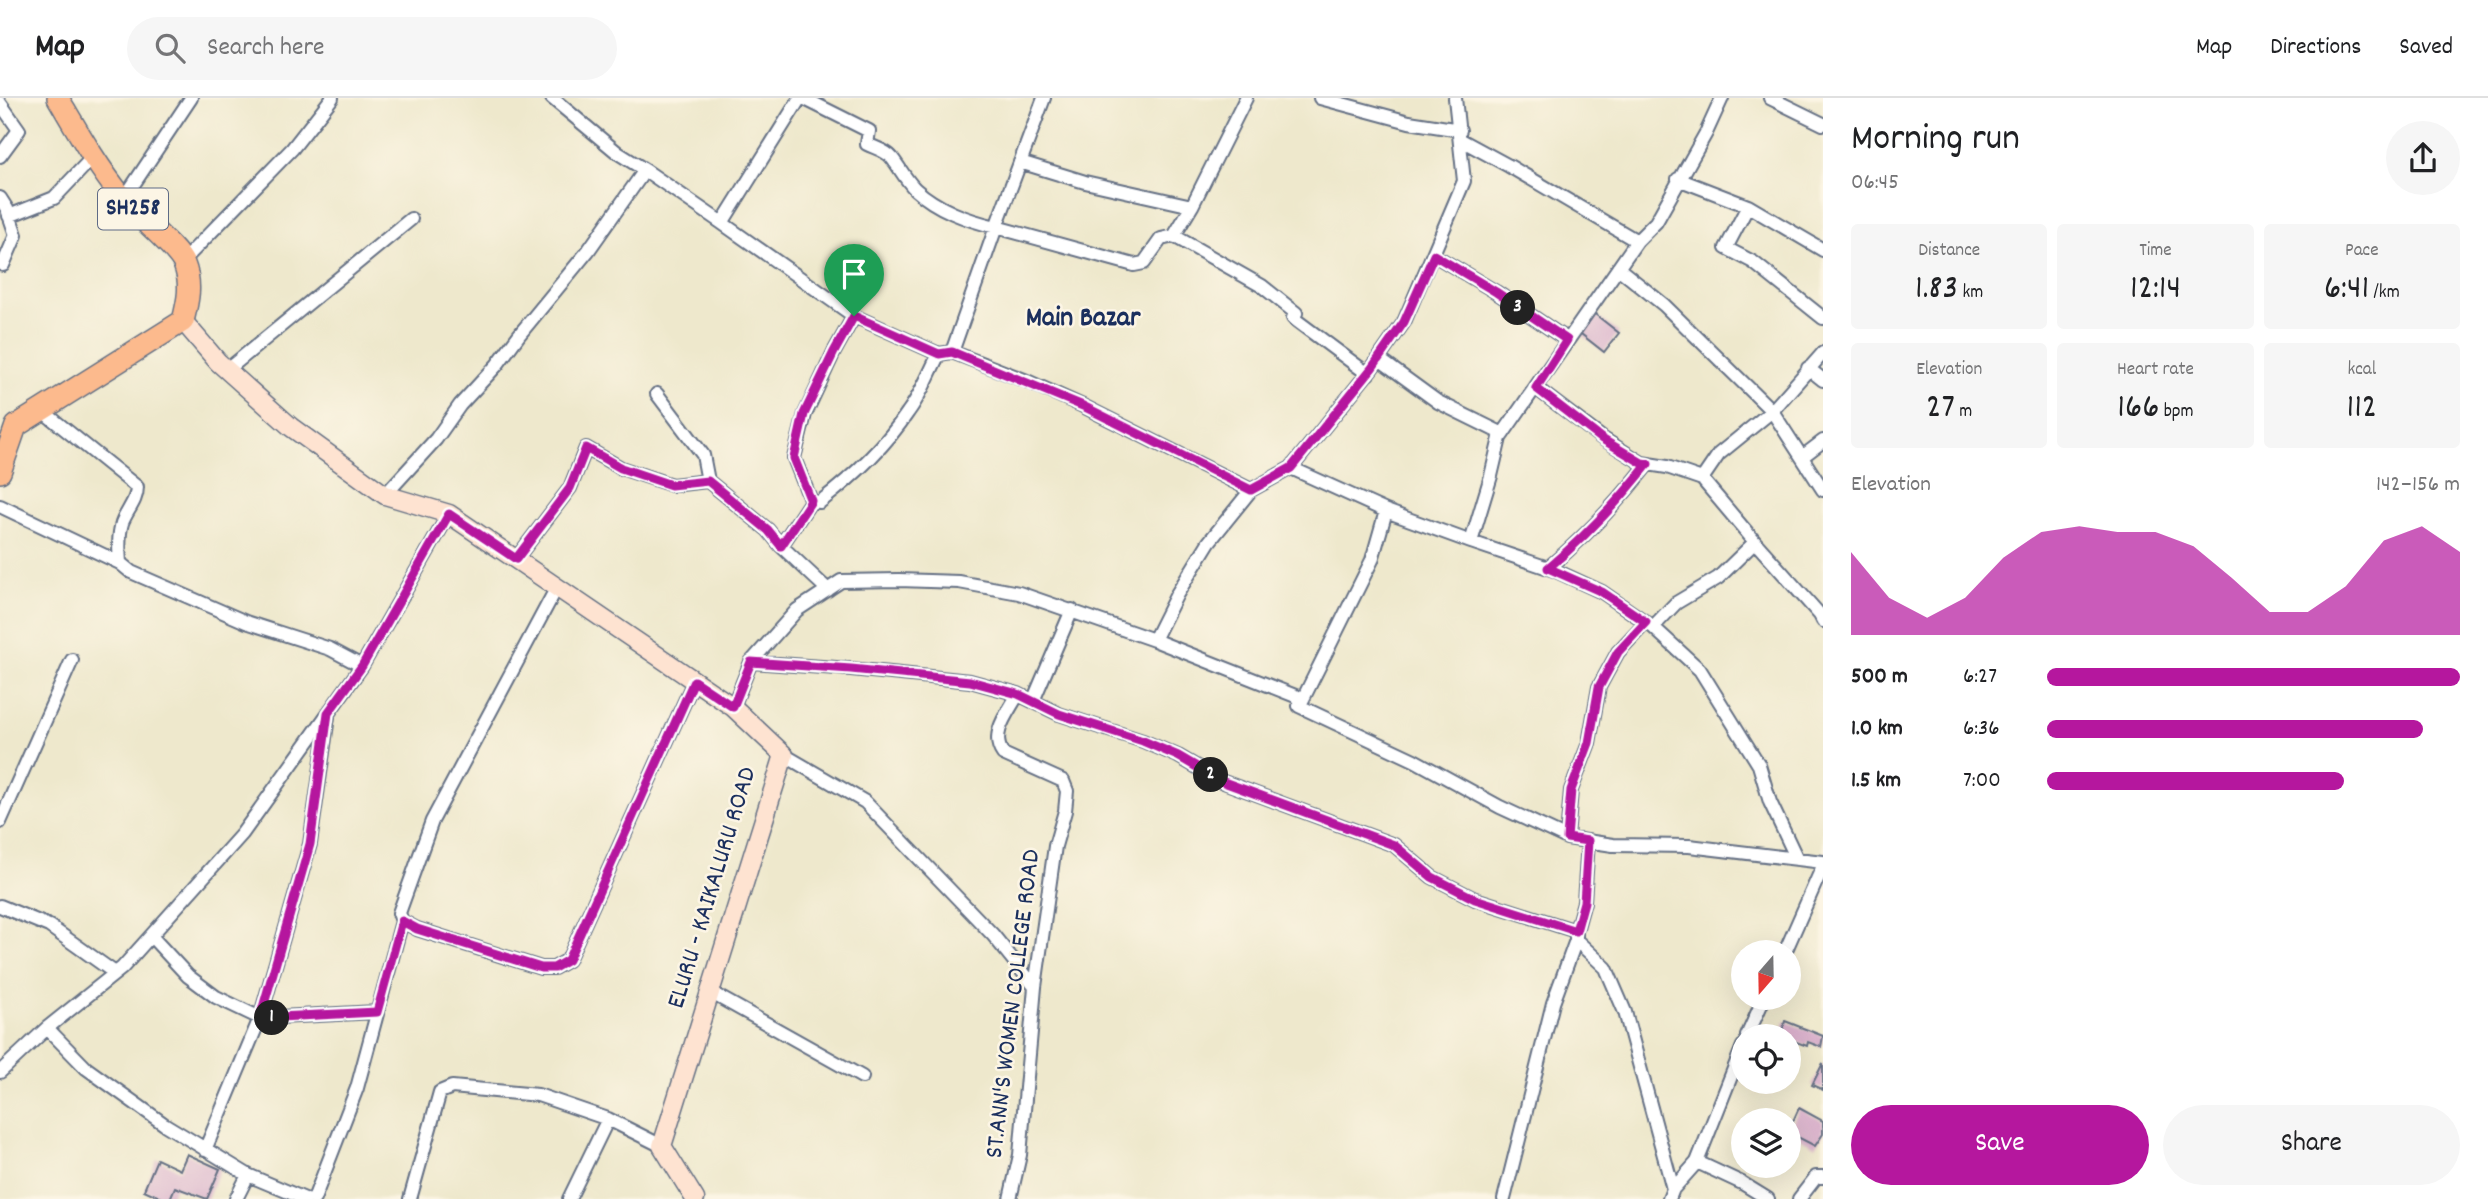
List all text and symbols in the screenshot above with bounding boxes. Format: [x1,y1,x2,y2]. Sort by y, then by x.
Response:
search box [127,17,617,80]
text: Map [35,25,85,72]
icon: search [151,29,189,67]
text: Search here [207,30,325,67]
text: Map [2196,31,2232,65]
text: Directions [2270,31,2361,65]
text: Saved [2399,31,2453,65]
text: Morning run [1851,113,2020,168]
button: share [2386,121,2460,195]
text: 06:45 [1851,167,1899,200]
road number: SH258 [98,188,168,230]
text: Distance [1918,238,1980,265]
text: Time [2139,238,2172,265]
text: Pace [2345,238,2379,265]
pin [824,244,884,316]
icon: arrive [835,255,873,293]
text: 1.83 [1915,265,1958,315]
text: 12:14 [2130,265,2181,315]
text: 6:41 [2324,265,2369,315]
text: km [1958,280,1983,307]
text: /km [2369,280,2400,307]
pin: 3 [1500,290,1536,326]
text: 3 [1513,294,1522,321]
district label: Main Bazar [1026,300,1141,340]
text: Elevation [1916,357,1982,384]
text: Heart rate [2117,357,2194,384]
text: kcal [2347,357,2376,384]
text: 27 [1926,384,1955,434]
text: 166 [2117,384,2159,434]
text: 112 [2347,384,2377,434]
text: m [1955,399,1972,426]
text: bpm [2159,399,2194,426]
text: Elevation [1851,469,1931,502]
text: 142–156 m [2376,469,2460,502]
text: 500 m [1851,661,1908,694]
text: 6:27 [1963,661,1997,694]
text: 1.0 km [1851,713,1903,746]
text: 6:36 [1963,713,2000,746]
pin: 2 [1194,758,1228,792]
text: 2 [1206,761,1215,788]
street label: ELURU - KAIKALURU ROAD [659,763,767,1013]
text: 1.5 km [1851,765,1901,798]
text: 7:00 [1963,765,2001,798]
street label: ST.ANN'S WOMEN COLLEGE ROAD [977,847,1051,1161]
north arrow [1731,940,1801,1010]
map controls [1731,940,1801,1178]
pin: 1 [254,1000,290,1035]
text: 1 [269,1004,274,1031]
button: locate [1731,1024,1801,1094]
button: Save [1851,1105,2149,1185]
button: Share [2163,1105,2460,1185]
button: layers [1731,1108,1801,1178]

